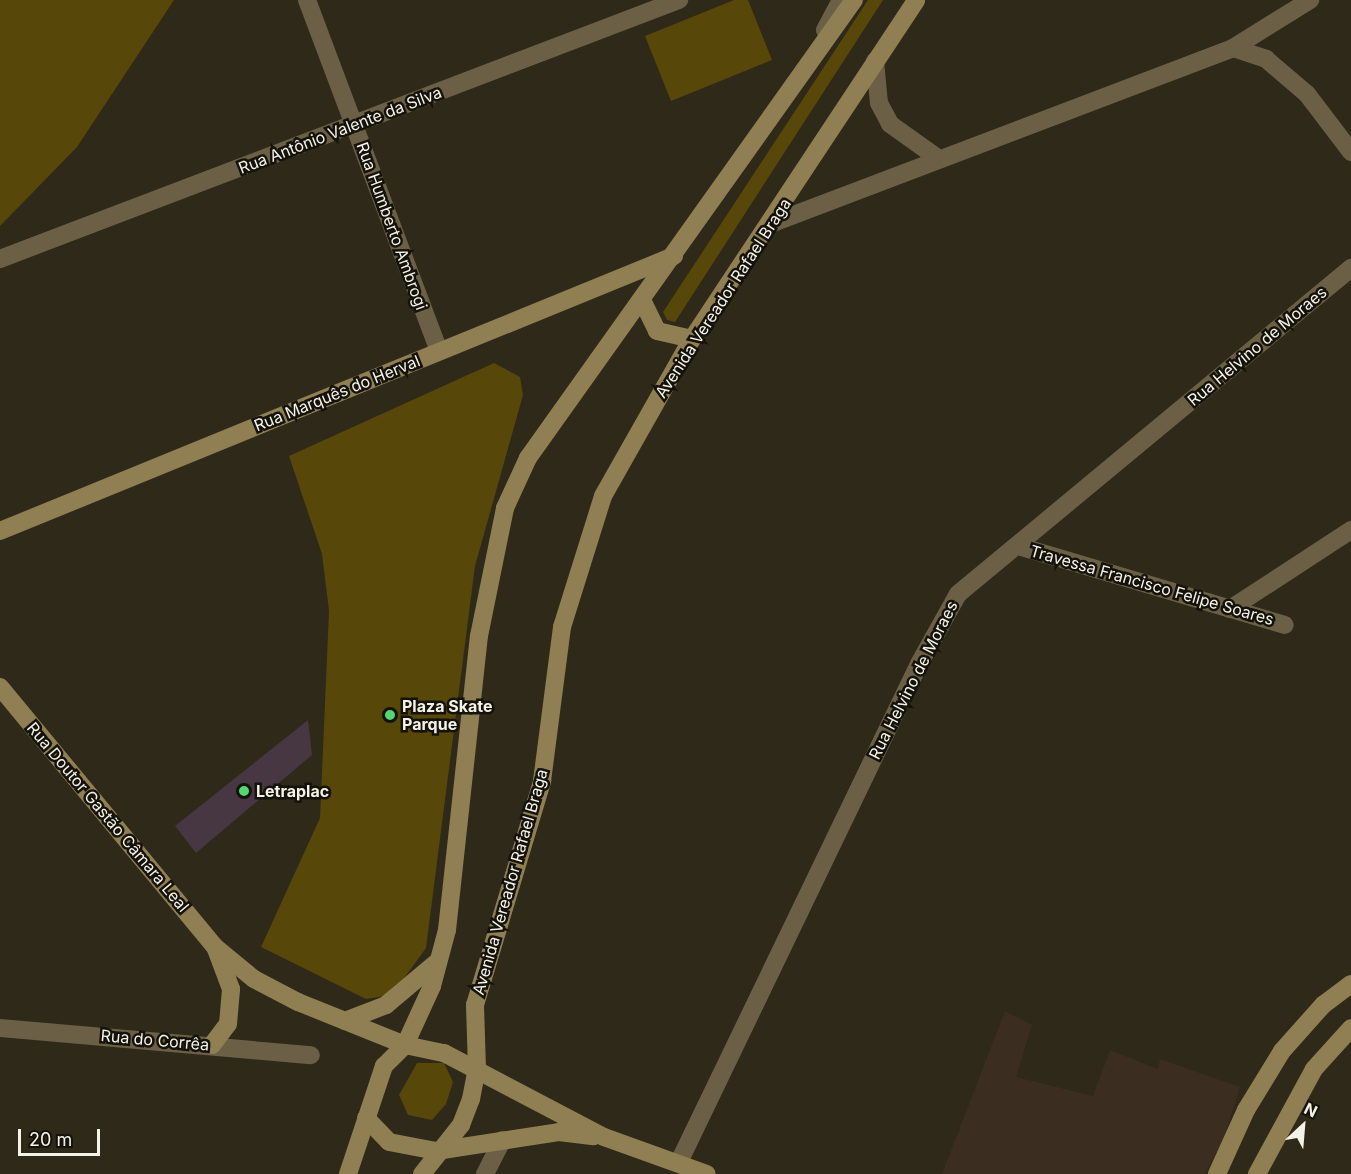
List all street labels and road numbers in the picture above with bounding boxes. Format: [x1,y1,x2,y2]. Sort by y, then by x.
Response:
street label: Rua Antônio Valente da Silva [236,82,444,178]
street label: Rua Humberto Ambrogi [353,140,431,312]
street label: Avenida Vereador Rafael Braga [651,195,795,401]
street label: Rua Helvino de Moraes [1184,282,1330,410]
street label: Rua Marquês do Herval [251,351,423,435]
street label: Travessa Francisco Felipe Soares [1028,541,1276,629]
street label: Rua Helvino de Moraes [865,598,961,762]
street label: Rua Doutor Gastão Câmara Leal [23,718,193,916]
street label: Avenida Vereador Rafael Braga [469,767,551,997]
street label: Rua do Corrêa [100,1026,210,1054]

